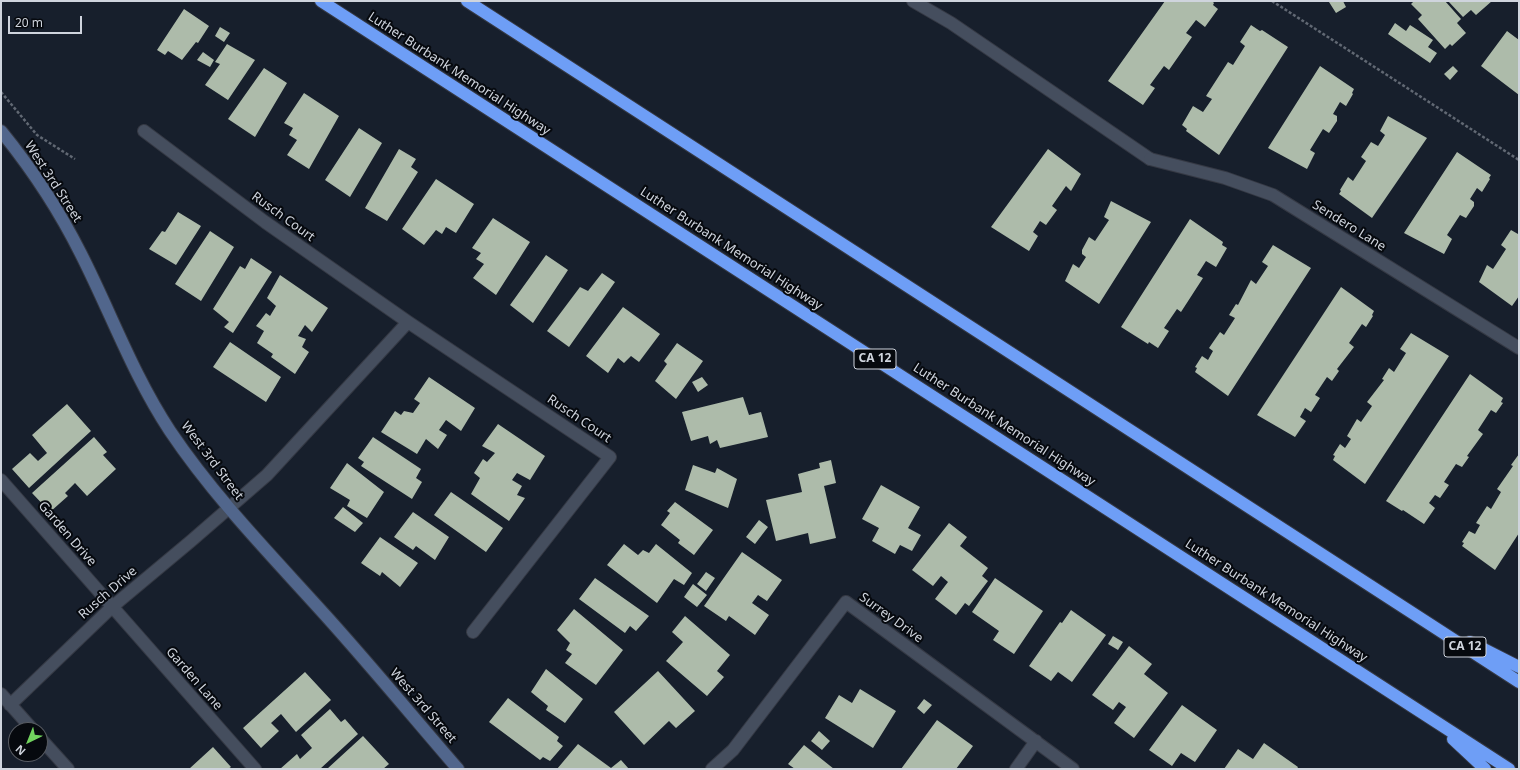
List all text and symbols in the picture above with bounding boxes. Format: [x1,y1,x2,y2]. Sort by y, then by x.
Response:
scale bar [10,8,84,34]
street label: Luther Burbank Memorial Highway [365,9,553,139]
text: 20 m [15,14,43,31]
street label: West 3rd Street [21,138,85,226]
street label: Luther Burbank Memorial Highway [637,184,825,314]
street label: Rusch Court [248,189,318,245]
street label: Sendero Lane [1309,197,1389,255]
road number: CA 12 [854,349,896,369]
street label: Luther Burbank Memorial Highway [910,360,1098,490]
street label: Rusch Court [544,392,614,446]
street label: West 3rd Street [178,419,246,503]
street label: Garden Drive [35,498,99,570]
street label: Luther Burbank Memorial Highway [1182,536,1370,666]
street label: Rusch Drive [76,563,140,623]
street label: Surrey Drive [856,590,926,646]
road number: CA 12 [1444,637,1486,657]
street label: Garden Lane [163,644,225,714]
street label: West 3rd Street [386,666,460,746]
north arrow [8,722,48,762]
text: N [12,742,29,759]

